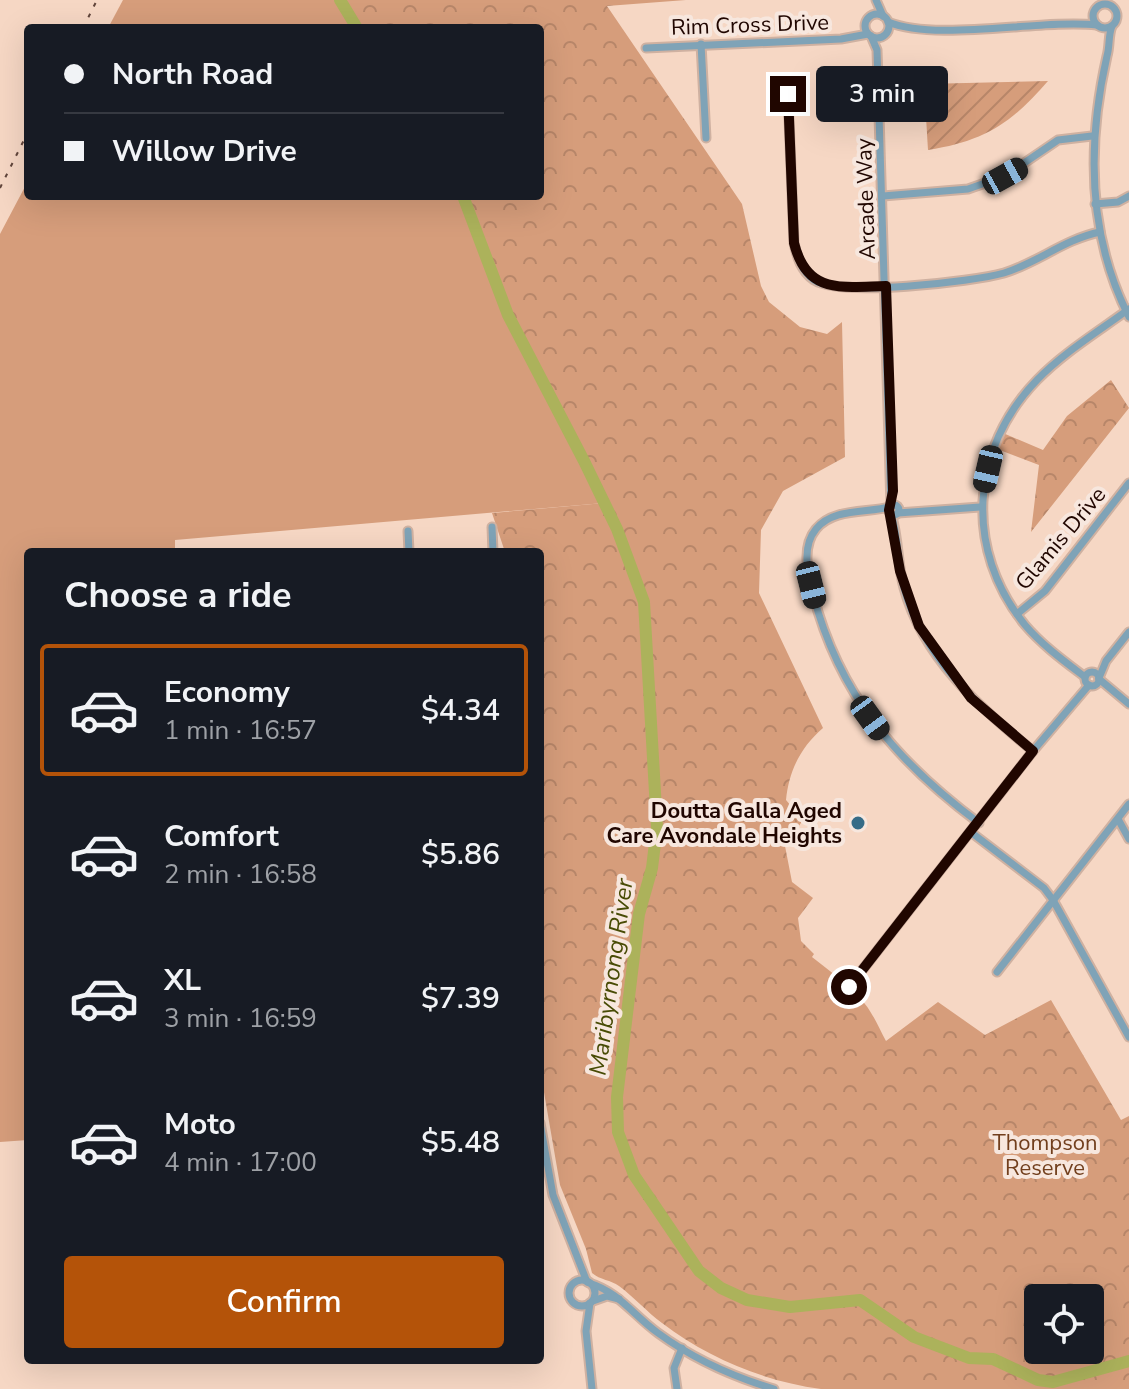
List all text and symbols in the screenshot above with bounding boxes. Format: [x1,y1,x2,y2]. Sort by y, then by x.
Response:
street label: Rim Cross Drive [671,7,830,43]
text: North Road [112,54,273,95]
callout: 3 min [816,66,948,122]
route end [770,76,806,112]
text: 3 min [849,76,915,111]
text: Willow Drive [112,131,297,172]
street label: Arcade Way [849,137,883,260]
car [978,154,1032,198]
car [971,443,1005,495]
street label: Glamis Drive [1009,481,1113,597]
car [794,559,828,611]
text: Choose a ride [64,571,292,620]
text: Economy [164,672,290,713]
icon: car [68,674,140,746]
text: $4.34 [421,690,500,731]
car [846,692,894,744]
text: 1 min · 16:57 [164,713,317,748]
place label: Doutta Galla Aged Care Avondale Heights [607,796,842,851]
marker: Doutta Galla Aged Care Avondale Heights [849,814,867,832]
text: Comfort [164,816,279,857]
icon: car [68,818,140,890]
text: $5.86 [421,834,500,875]
text: 2 min · 16:58 [164,857,317,892]
water label: Maribyrnong River [581,875,641,1077]
text: XL [164,960,201,1001]
icon: car [68,962,140,1034]
route start [831,969,867,1005]
text: $7.39 [421,978,500,1019]
text: 3 min · 16:59 [164,1001,317,1036]
text: Moto [164,1104,236,1145]
icon: car [68,1106,140,1178]
text: $5.48 [421,1122,500,1163]
park label: Thompson Reserve [993,1128,1097,1183]
text: 4 min · 17:00 [164,1145,317,1180]
button: Confirm [64,1256,504,1348]
map controls [1024,1284,1104,1364]
button: locate [1024,1284,1104,1364]

